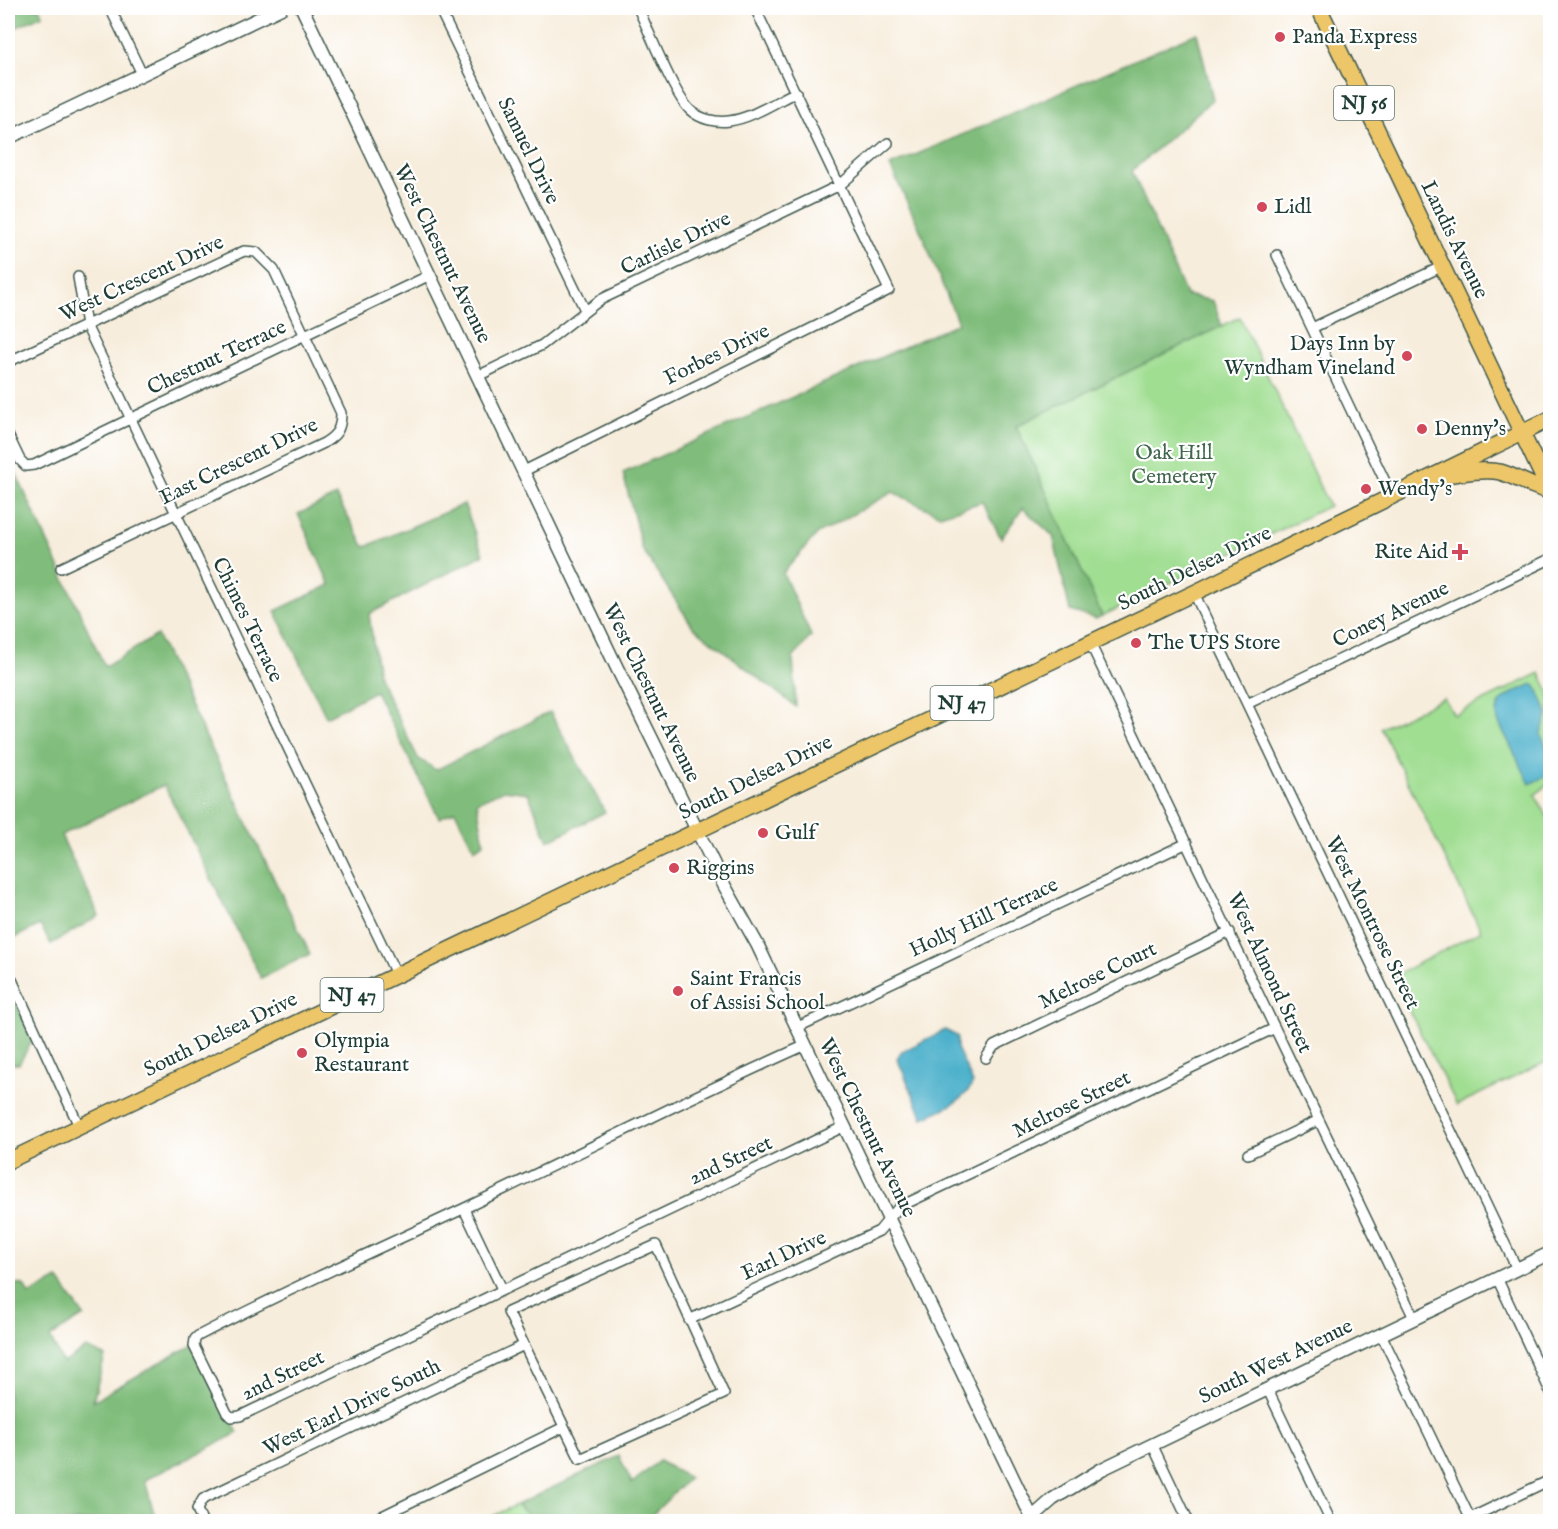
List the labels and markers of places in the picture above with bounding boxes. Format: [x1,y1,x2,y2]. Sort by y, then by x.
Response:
place label: Panda Express [1292,24,1417,51]
marker: Panda Express [1273,30,1287,44]
place label: Lidl [1274,194,1312,221]
marker: Lidl [1255,200,1269,214]
place label: Days Inn by Wyndham Vineland [1224,331,1396,382]
marker: Days Inn by Wyndham Vineland [1400,349,1414,363]
place label: Denny's [1434,416,1506,443]
marker: Denny's [1415,422,1429,436]
place label: Wendy's [1378,476,1452,503]
marker: Wendy's [1359,482,1373,496]
place label: Rite Aid [1374,539,1449,566]
marker: Rite Aid [1453,545,1467,559]
place label: The UPS Store [1148,630,1281,657]
marker: The UPS Store [1129,636,1143,650]
place label: Gulf [775,820,819,847]
marker: Gulf [756,826,770,840]
place label: Riggins [686,855,754,882]
marker: Riggins [667,861,681,875]
place label: Saint Francis of Assisi School [690,966,825,1017]
marker: Saint Francis of Assisi School [671,984,685,998]
place label: Olympia Restaurant [314,1028,409,1079]
marker: Olympia Restaurant [295,1046,309,1060]

